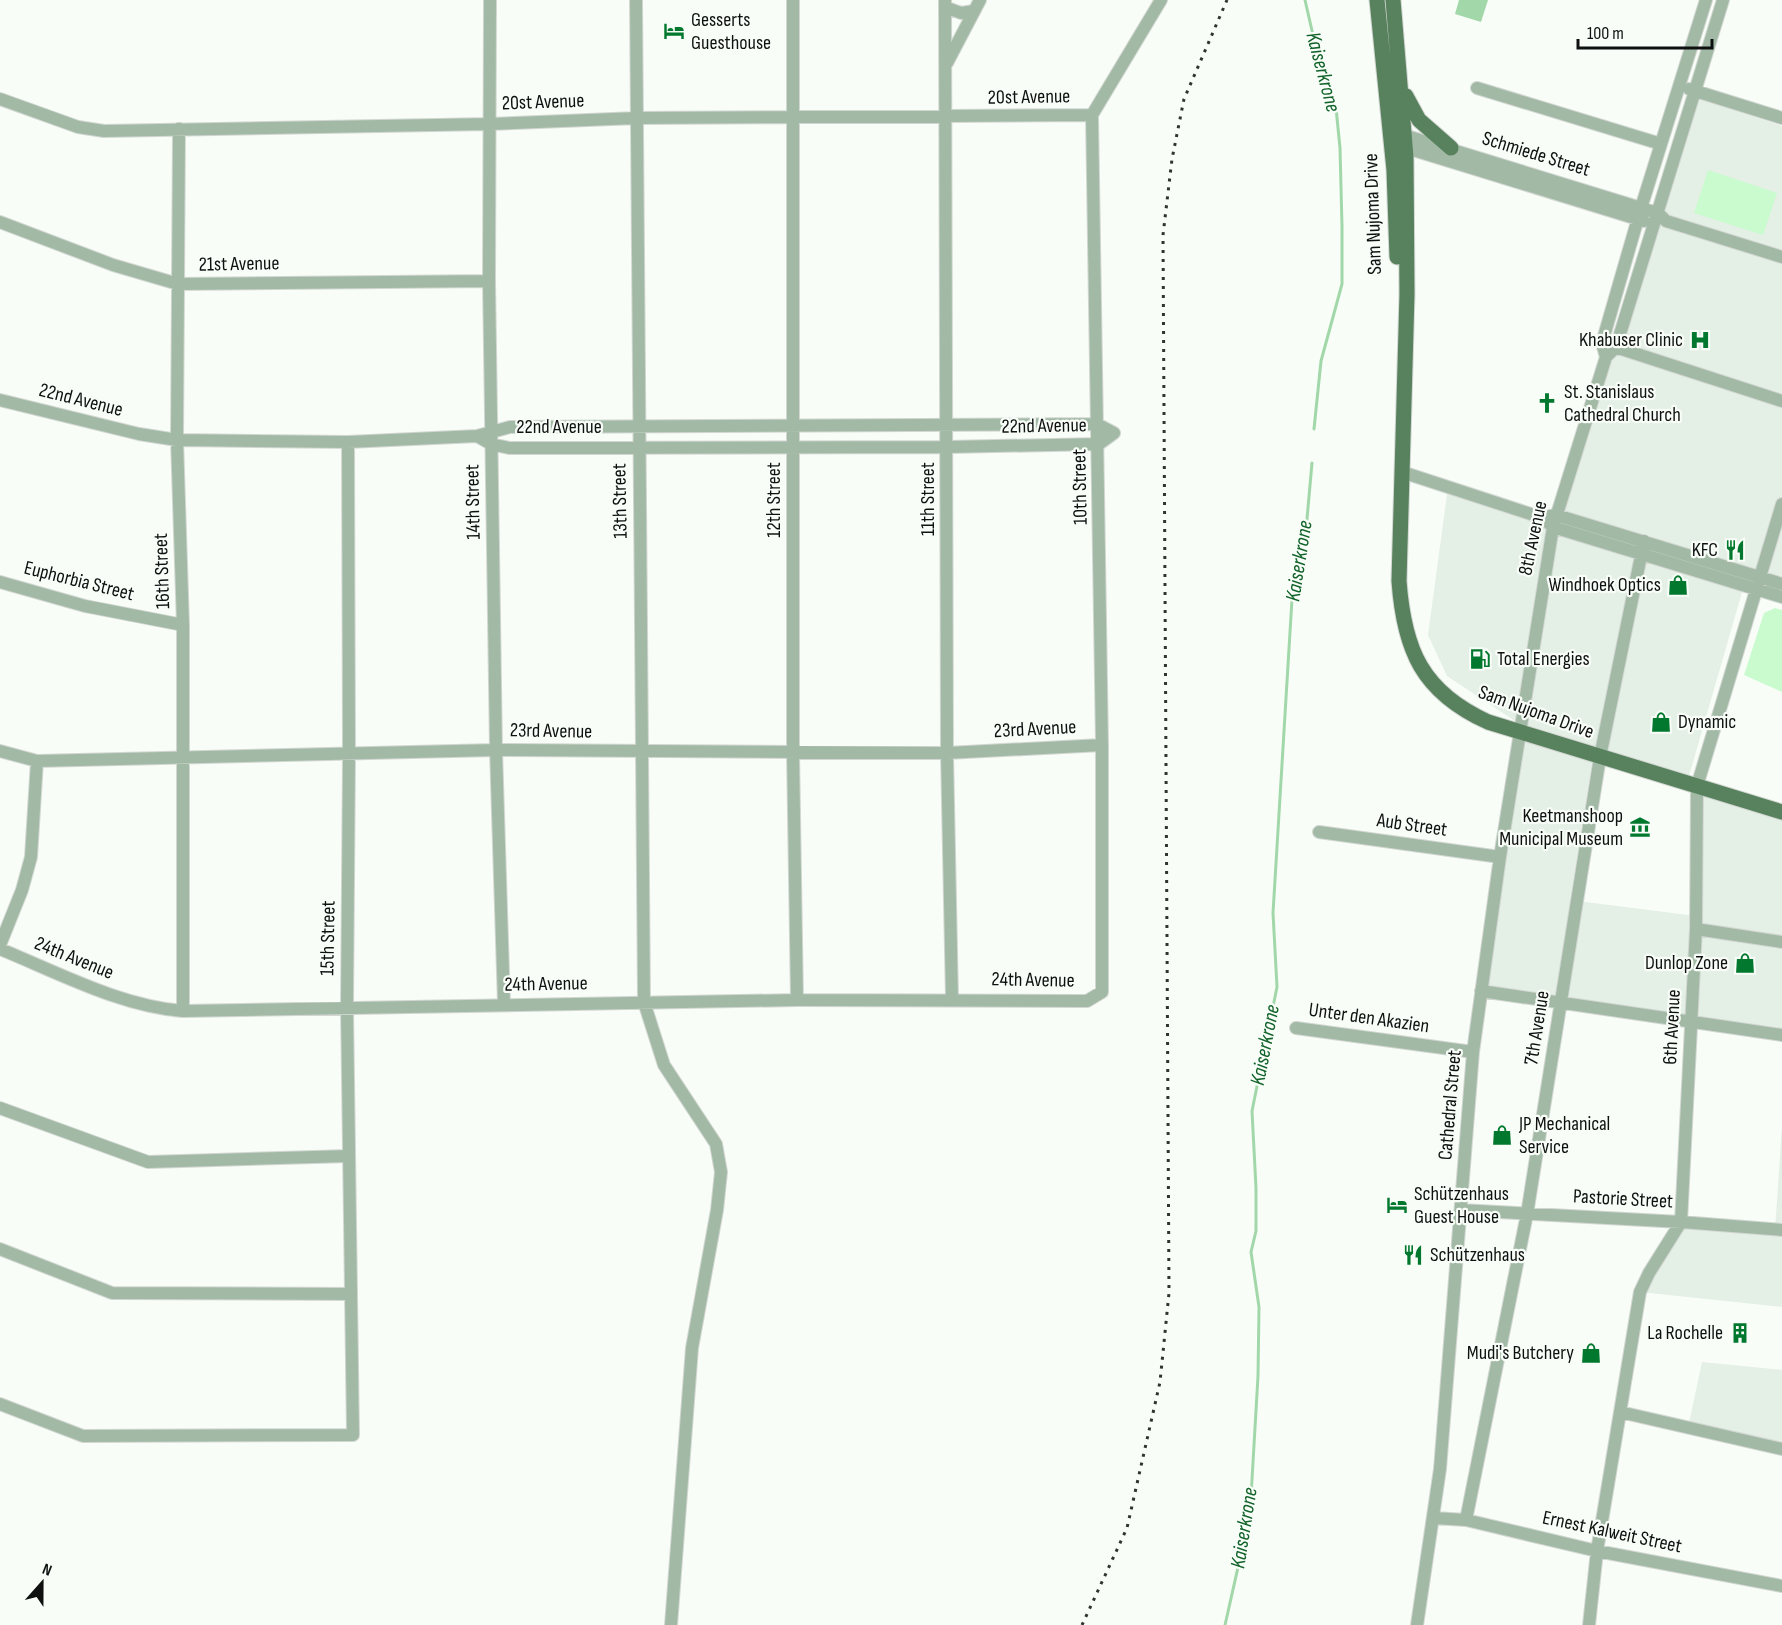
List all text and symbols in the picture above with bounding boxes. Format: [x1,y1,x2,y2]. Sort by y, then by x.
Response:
place label: Gesserts Guesthouse [691,8,771,55]
scale bar [1578,12,1712,50]
hotel icon: Gesserts Guesthouse [662,19,686,43]
text: 100 m [1587,23,1624,44]
water label: Kaiserkrone [1300,29,1346,115]
street label: 20st Avenue [988,84,1070,110]
street label: 20st Avenue [501,89,585,115]
street label: Schmiede Street [1479,126,1593,182]
street label: Sam Nujoma Drive [1359,153,1387,275]
street label: 21st Avenue [198,251,280,277]
place label: Khabuser Clinic [1579,328,1683,352]
hospital icon: Khabuser Clinic [1688,328,1712,352]
street label: 22nd Avenue [37,378,125,422]
place label: St. Stanislaus Cathedral Church [1564,380,1681,427]
church icon: St. Stanislaus Cathedral Church [1535,391,1559,415]
street label: 22nd Avenue [1001,413,1087,439]
street label: 22nd Avenue [516,415,602,439]
street label: 10th Street [1067,449,1093,525]
street label: 12th Street [762,462,786,538]
street label: 11th Street [916,462,940,536]
street label: 13th Street [607,463,633,539]
street label: 14th Street [460,464,486,540]
street label: 8th Avenue [1513,499,1553,577]
water label: Kaiserkrone [1280,519,1318,603]
street label: 16th Street [149,533,175,609]
place label: KFC [1692,538,1718,562]
restaurant icon: KFC [1723,538,1747,562]
street label: Euphorbia Street [21,556,137,606]
place label: Windhoek Optics [1549,573,1661,597]
shop icon: Windhoek Optics [1666,573,1690,597]
fuel station icon: Total Energies [1468,647,1492,671]
place label: Total Energies [1497,647,1590,671]
street label: Sam Nujoma Drive [1475,680,1597,744]
shop icon: Dynamic [1649,710,1673,734]
place label: Dynamic [1678,710,1736,734]
street label: 23rd Avenue [993,715,1077,743]
street label: 23rd Avenue [510,718,592,744]
place label: Keetmanshoop Municipal Museum [1499,804,1623,851]
street label: Aub Street [1374,808,1449,842]
museum icon: Keetmanshoop Municipal Museum [1628,815,1652,839]
street label: 15th Street [315,900,341,976]
street label: 24th Avenue [31,931,117,985]
place label: Dunlop Zone [1645,951,1728,975]
shop icon: Dunlop Zone [1733,951,1757,975]
street label: 24th Avenue [991,967,1075,993]
street label: 24th Avenue [504,971,588,997]
street label: 7th Avenue [1519,989,1555,1067]
street label: 6th Avenue [1658,989,1686,1065]
street label: Unter den Akazien [1307,998,1431,1038]
water label: Kaiserkrone [1245,1003,1285,1087]
street label: Cathedral Street [1433,1049,1467,1161]
place label: JP Mechanical Service [1518,1112,1610,1159]
shop icon: JP Mechanical Service [1490,1123,1514,1147]
place label: Schützenhaus Guest House [1414,1182,1509,1229]
street label: Pastorie Street [1572,1184,1674,1214]
hotel icon: Schützenhaus Guest House [1385,1193,1409,1217]
restaurant icon: Schützenhaus [1401,1243,1425,1267]
place label: Schützenhaus [1430,1243,1525,1267]
place label: La Rochelle [1647,1321,1723,1345]
building icon: La Rochelle [1728,1321,1752,1345]
place label: Mudi's Butchery [1467,1341,1574,1365]
shop icon: Mudi's Butchery [1579,1341,1603,1365]
water label: Kaiserkrone [1225,1486,1263,1570]
street label: Ernest Kalweit Street [1540,1506,1684,1558]
north arrow [12,1553,72,1613]
text: N [39,1560,54,1581]

